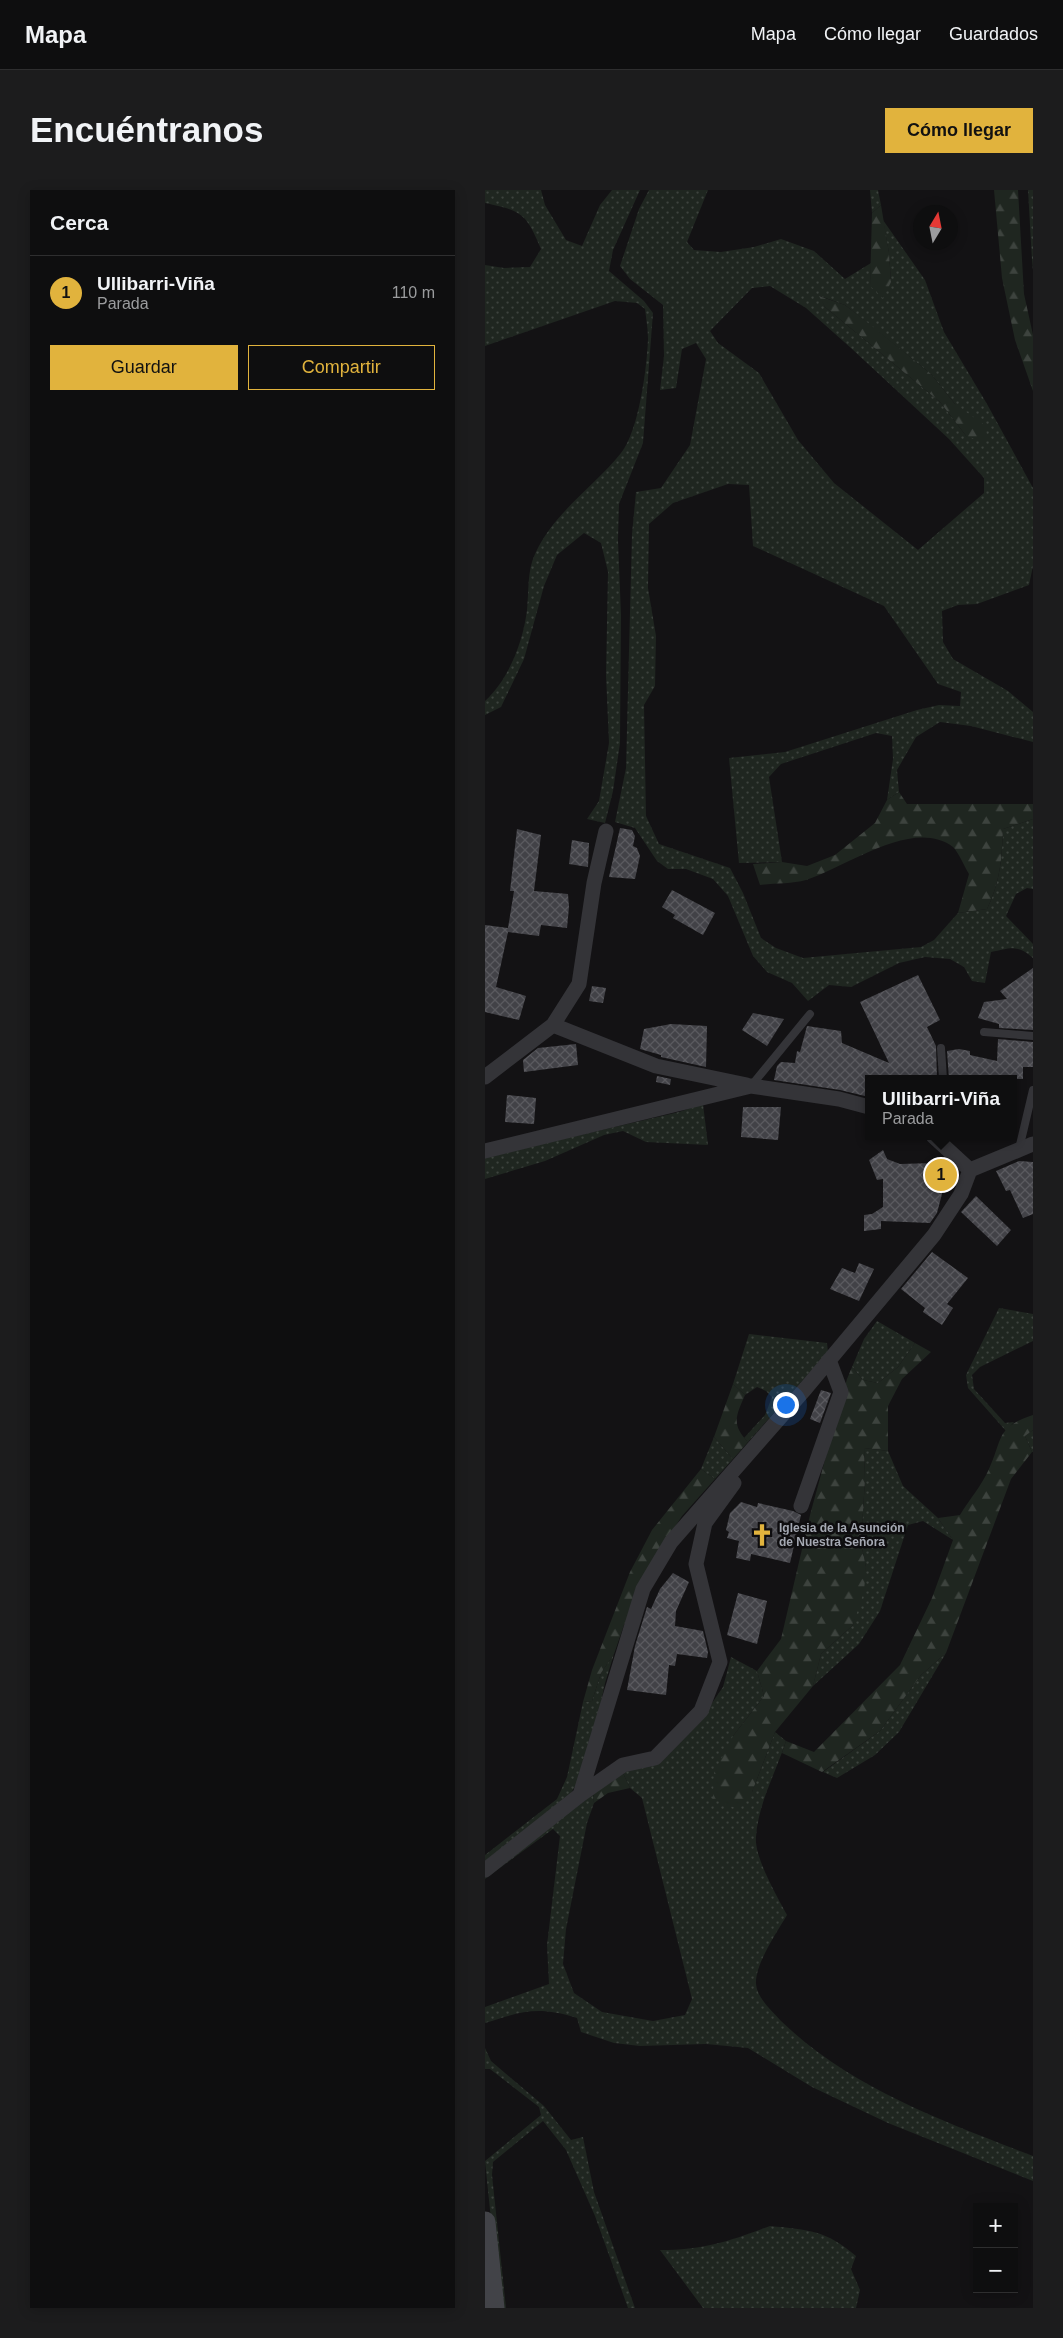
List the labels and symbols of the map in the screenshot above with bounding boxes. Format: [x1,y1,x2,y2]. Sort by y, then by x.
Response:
north arrow [913,205,958,250]
pin: 1 [925,1156,957,1194]
your location [773,1392,799,1418]
place label: Iglesia de la Asunción de Nuestra Señora [779,1521,905,1549]
church icon: Iglesia de la Asunción de Nuestra Señora [749,1522,775,1548]

